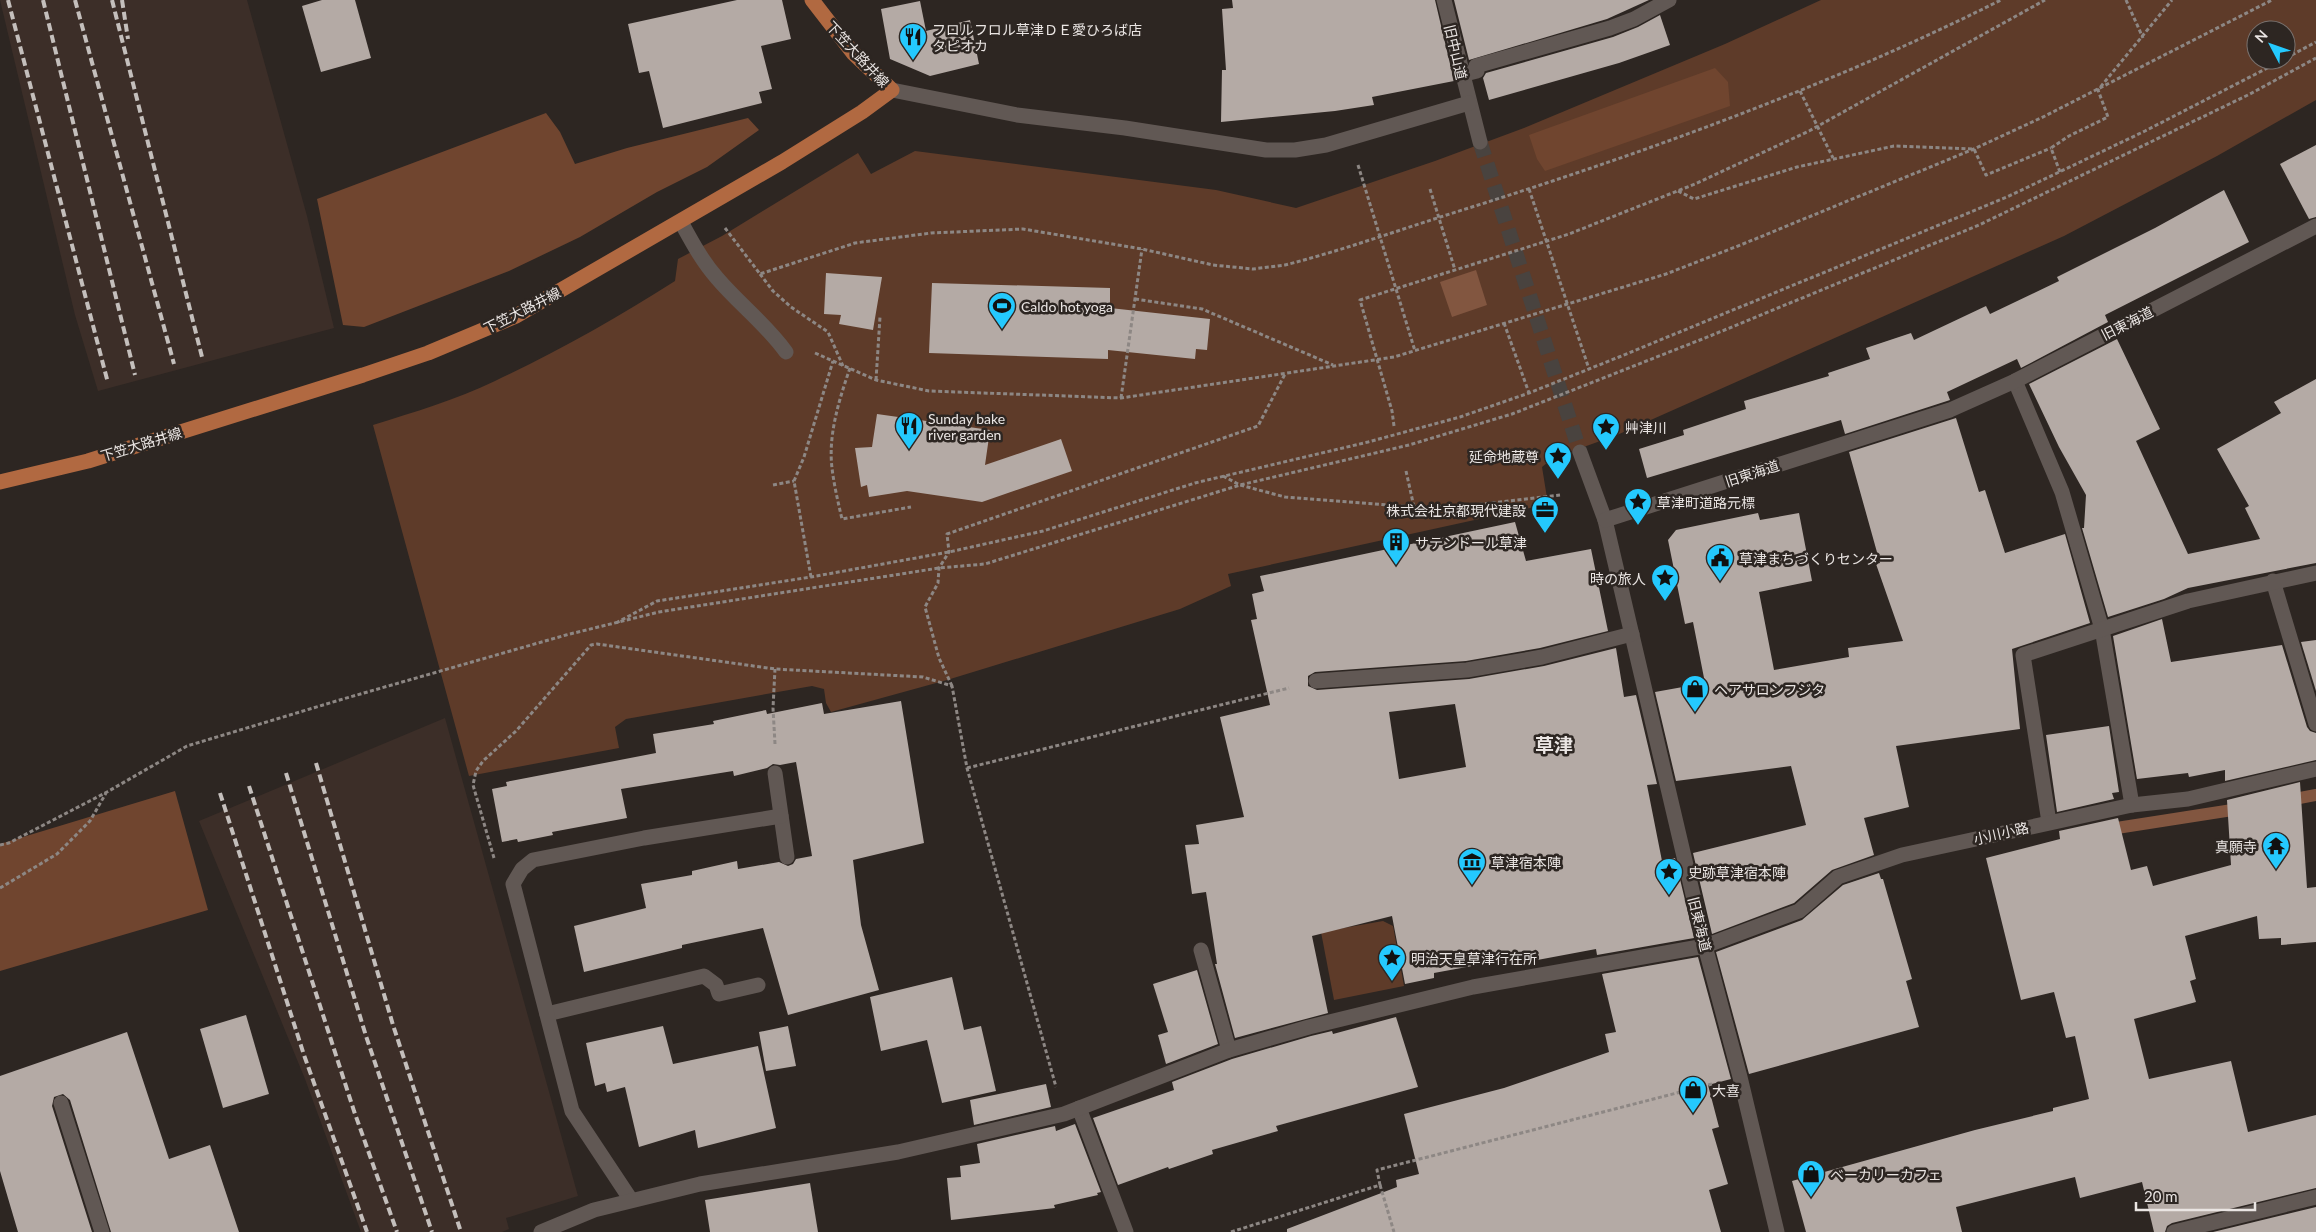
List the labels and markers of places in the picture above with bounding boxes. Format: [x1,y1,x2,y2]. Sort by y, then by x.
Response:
place label: フロルフロル草津ＤＥ愛ひろば店 タピオカ [932,21,1142,54]
restaurant icon: フロルフロル草津ＤＥ愛ひろば店 タピオカ [898,22,928,61]
sports icon: Caldo hot yoga [987,291,1017,330]
place label: Caldo hot yoga [1021,298,1113,315]
place label: Sunday bake river garden [928,410,1005,443]
restaurant icon: Sunday bake river garden [894,411,924,450]
place icon: 艸津川 [1591,412,1621,451]
place label: 艸津川 [1625,419,1667,436]
place icon: 延命地蔵尊 [1543,441,1573,480]
place label: 延命地蔵尊 [1469,448,1539,465]
place icon: 草津町道路元標 [1623,487,1653,526]
place label: 草津町道路元標 [1657,494,1755,511]
office icon: 株式会社京都現代建設 [1530,495,1560,534]
place label: 株式会社京都現代建設 [1386,502,1526,519]
building icon: サテンドール草津 [1381,527,1411,566]
place label: サテンドール草津 [1415,534,1527,551]
public building icon: 草津まちづくりセンター [1705,543,1735,582]
place label: 草津まちづくりセンター [1739,550,1893,567]
place icon: 時の旅人 [1650,563,1680,602]
place label: 時の旅人 [1590,570,1646,587]
shop icon: ヘアサロンフジタ [1680,674,1710,713]
place label: ヘアサロンフジタ [1714,681,1825,698]
temple icon: 真願寺 [2261,831,2291,870]
place label: 真願寺 [2215,838,2257,855]
museum icon: 草津宿本陣 [1457,847,1487,886]
place label: 草津宿本陣 [1491,854,1561,871]
place icon: 史跡草津宿本陣 [1654,857,1684,896]
place label: 史跡草津宿本陣 [1688,864,1786,881]
place icon: 明治天皇草津行在所 [1377,943,1407,982]
place label: 明治天皇草津行在所 [1411,950,1537,967]
shop icon: 大喜 [1678,1075,1708,1114]
place label: 大喜 [1712,1082,1740,1099]
shop icon: ベーカリーカフェ [1796,1159,1826,1198]
place label: ベーカリーカフェ [1830,1166,1942,1183]

